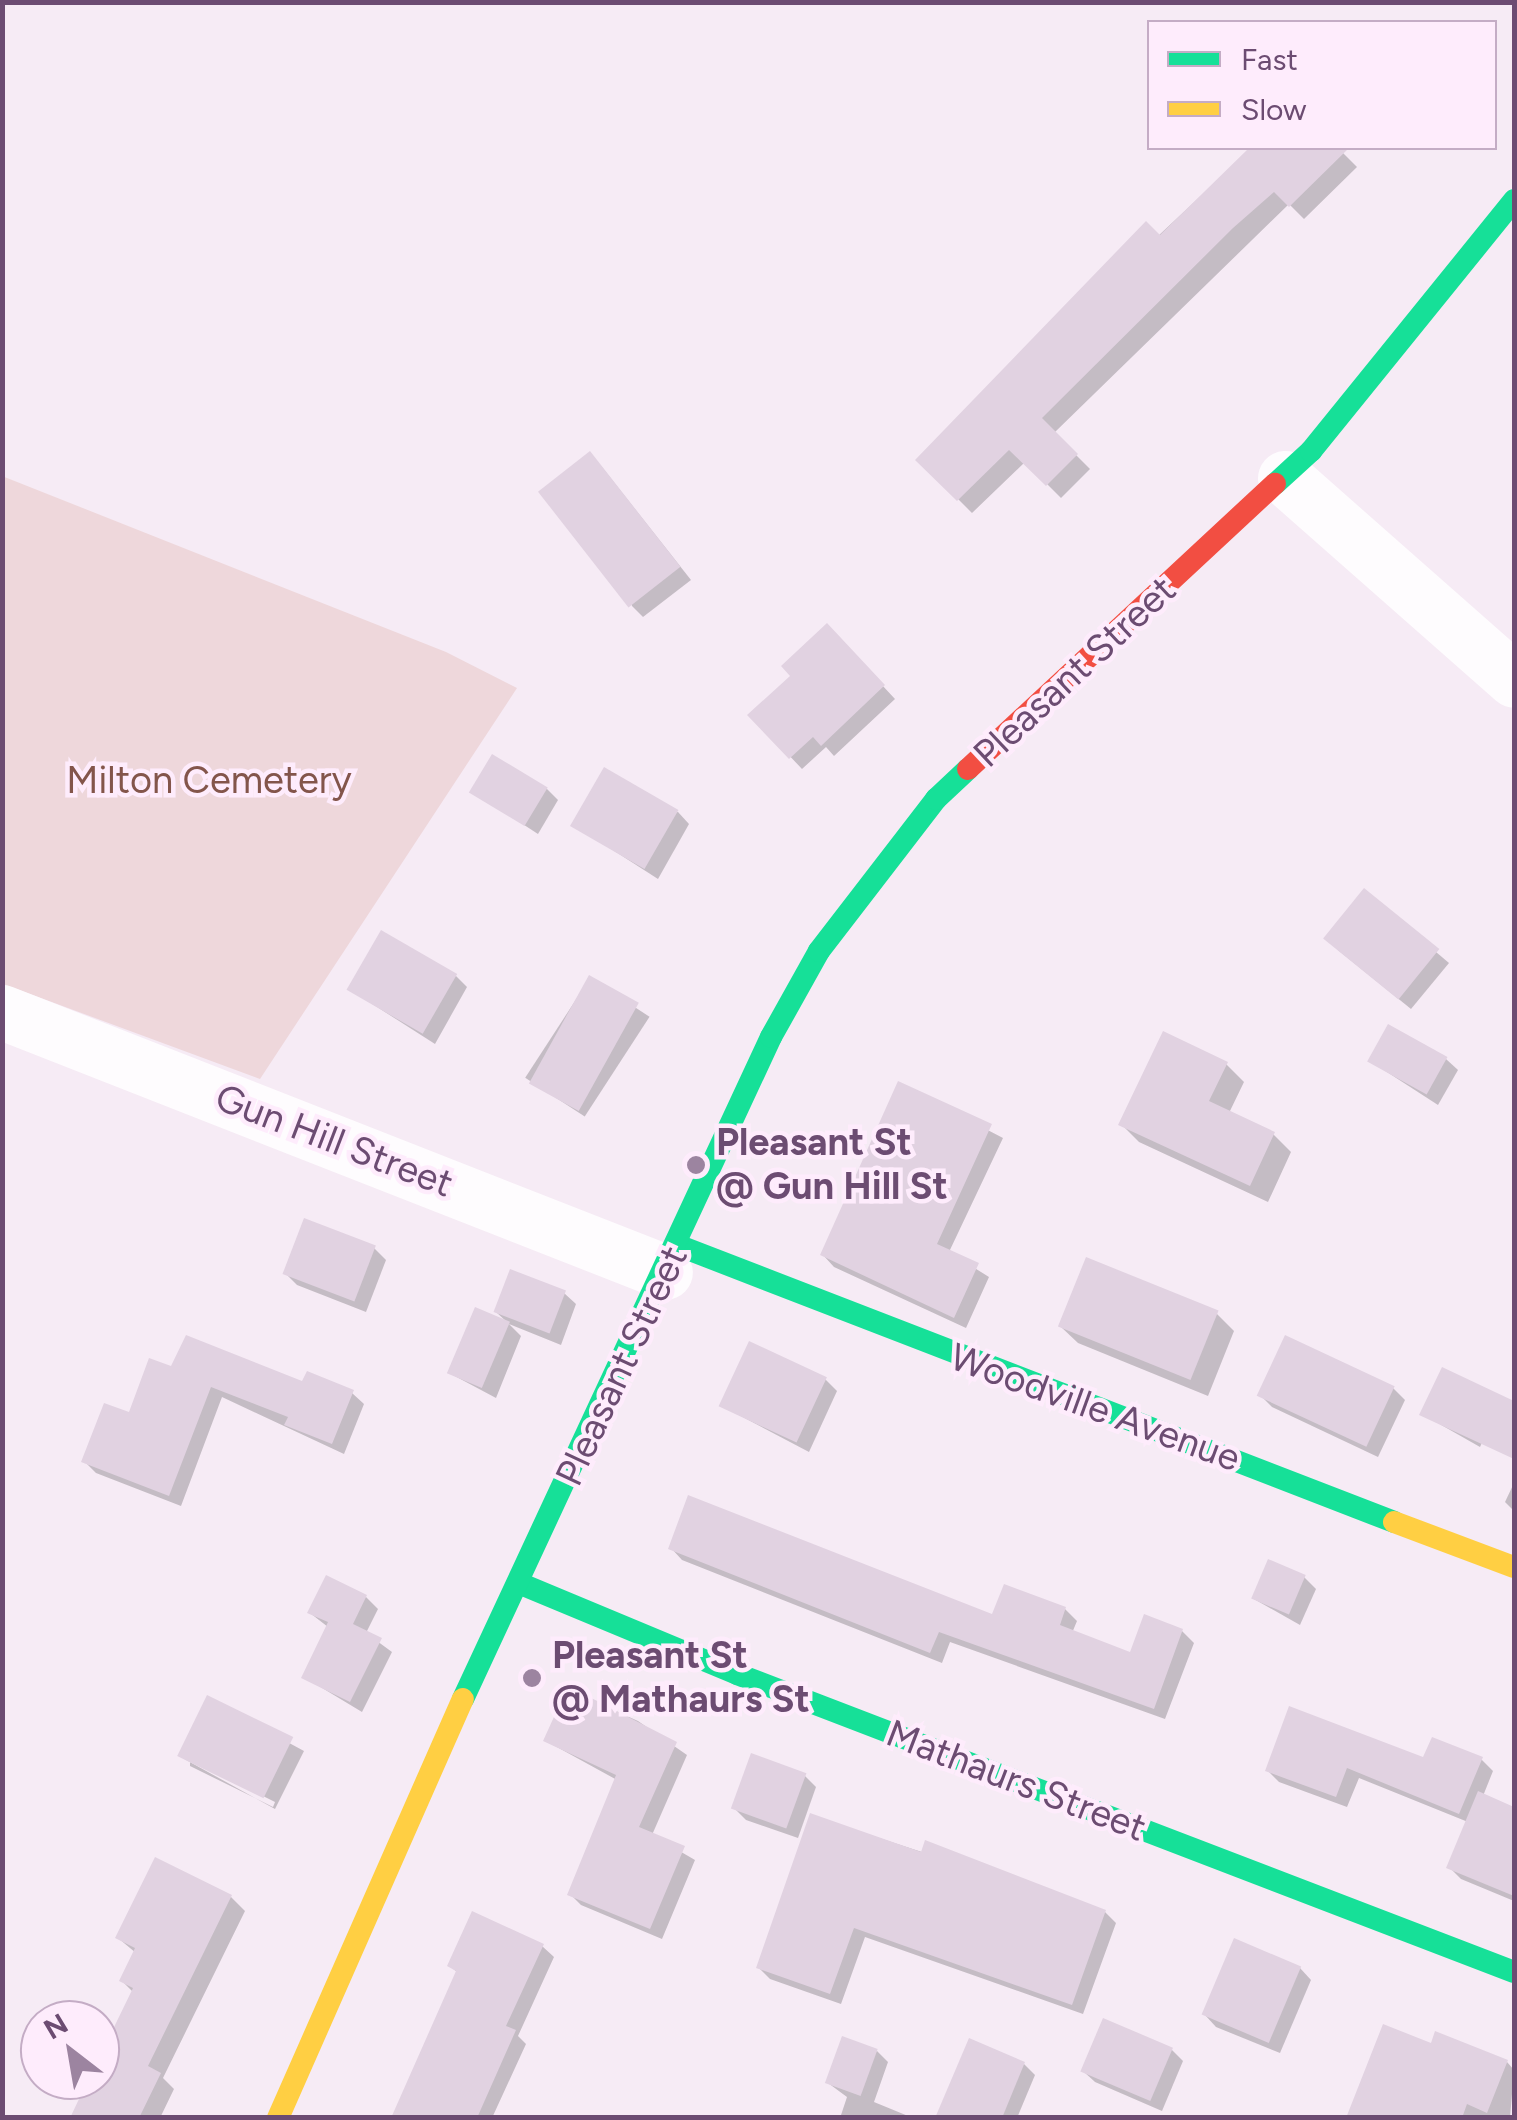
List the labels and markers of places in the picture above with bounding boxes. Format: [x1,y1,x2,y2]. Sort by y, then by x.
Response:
place label: Pleasant St @ Gun Hill St [716,1120,948,1210]
marker: Pleasant St @ Gun Hill St [685,1154,707,1176]
place label: Pleasant St @ Mathaurs St [552,1633,810,1722]
marker: Pleasant St @ Mathaurs St [521,1667,543,1689]

